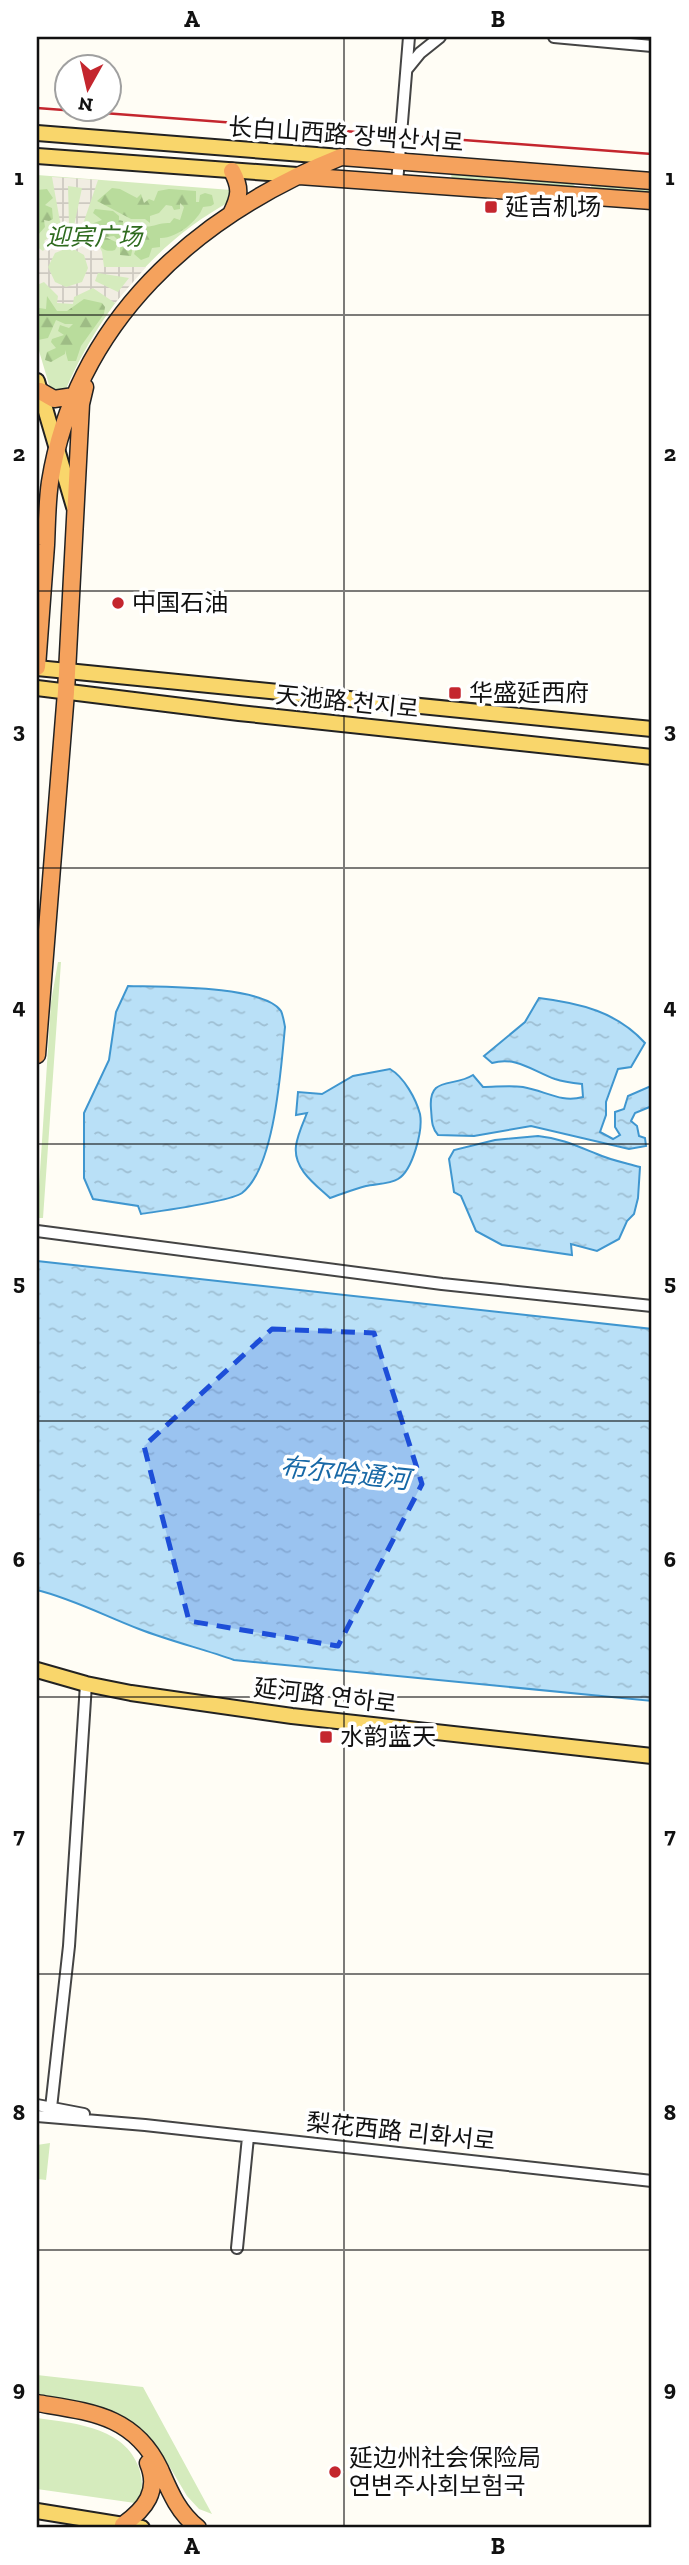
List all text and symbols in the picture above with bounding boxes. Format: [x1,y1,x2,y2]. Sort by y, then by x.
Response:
text: A [184,5,200,33]
text: B [491,5,505,33]
north arrow [52,52,122,122]
text: N [77,92,94,117]
street label: 长白山西路 장백산서로 [227,112,465,157]
text: 1 [14,163,24,191]
text: 1 [665,163,675,191]
place label: 延吉机场 [505,192,601,221]
marker: 延吉机场 [483,199,499,215]
park label: 迎宾广场 [46,222,144,251]
text: 2 [13,439,25,467]
text: 2 [664,439,676,467]
place label: 中国石油 [132,588,228,617]
marker: 中国石油 [110,595,126,611]
place label: 华盛延西府 [469,678,589,707]
street label: 天池路 천지로 [274,680,420,723]
marker: 华盛延西府 [447,685,463,701]
text: 3 [13,716,25,744]
text: 3 [664,716,676,744]
text: 4 [12,992,26,1020]
text: 4 [663,992,677,1020]
text: 5 [13,1268,25,1296]
text: 5 [664,1268,676,1296]
water label: 布尔哈通河 [279,1450,416,1496]
text: 6 [13,1545,25,1573]
text: 6 [664,1545,676,1573]
street label: 延河路 연하로 [252,1672,398,1719]
place label: 水韵蓝天 [340,1722,436,1751]
marker: 水韵蓝天 [318,1729,334,1745]
text: 7 [13,1821,25,1849]
text: 7 [664,1821,676,1849]
text: 8 [13,2098,25,2126]
text: 8 [664,2098,676,2126]
street label: 梨花西路 리화서로 [305,2107,497,2156]
text: 9 [13,2374,25,2402]
text: 9 [664,2374,676,2402]
place label: 延边州社会保险局 연변주사회보험국 [349,2443,541,2500]
marker: 延边州社会保险局 연변주사회보험국 [327,2464,343,2480]
text: A [184,2532,200,2560]
text: B [491,2532,505,2560]

